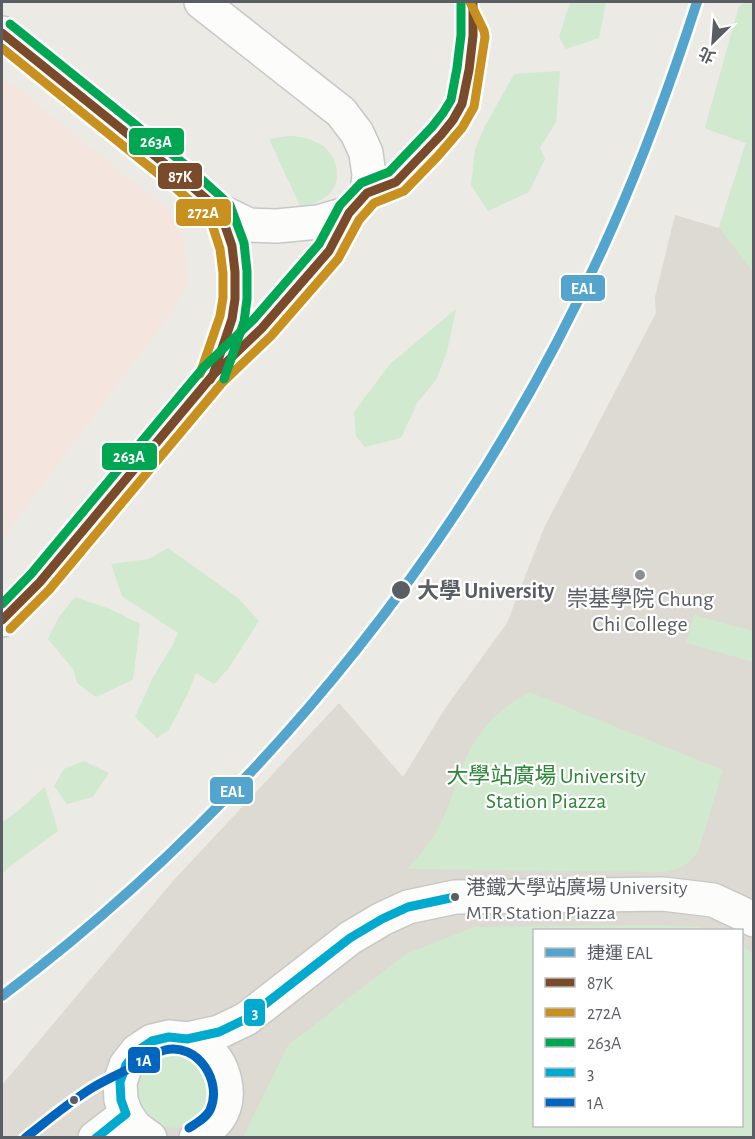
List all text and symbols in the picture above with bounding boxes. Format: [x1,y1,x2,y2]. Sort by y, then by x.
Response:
north arrow [683,12,743,72]
text: 北 [696,44,718,66]
line badge: 263A [128,127,185,156]
text: 263A [140,134,172,150]
line badge: 87K [157,162,203,190]
text: 87K [168,169,193,185]
line badge: 272A [175,198,232,227]
text: 272A [187,205,219,221]
line badge: EAL [560,274,606,302]
text: EAL [571,281,595,297]
line badge: 263A [101,442,158,471]
text: 263A [113,449,145,465]
marker: 崇基學院 Chung Chi College [633,568,647,582]
marker: 大學 University [390,579,412,601]
place label: 大學 University [417,579,555,603]
place label: 崇基學院 Chung Chi College [566,587,714,635]
park label: 大學站廣場 University Station Piazza [446,764,646,812]
line badge: EAL [209,776,254,805]
text: EAL [220,784,244,800]
place label: 港鐵大學站廣場 University MTR Station Piazza [466,877,688,923]
marker: 港鐵大學站廣場 University MTR Station Piazza [449,891,461,903]
legend [533,929,743,1127]
text: 捷運 EAL [587,944,653,963]
text: 87K [587,975,613,993]
line badge: 3 [243,998,266,1027]
text: 3 [252,1005,259,1021]
text: 272A [587,1005,622,1023]
text: 263A [587,1035,622,1053]
line badge: 1A [127,1046,161,1074]
text: 1A [136,1053,152,1069]
text: 3 [587,1065,594,1083]
unlabelled marker [68,1094,80,1106]
text: 1A [587,1095,604,1113]

